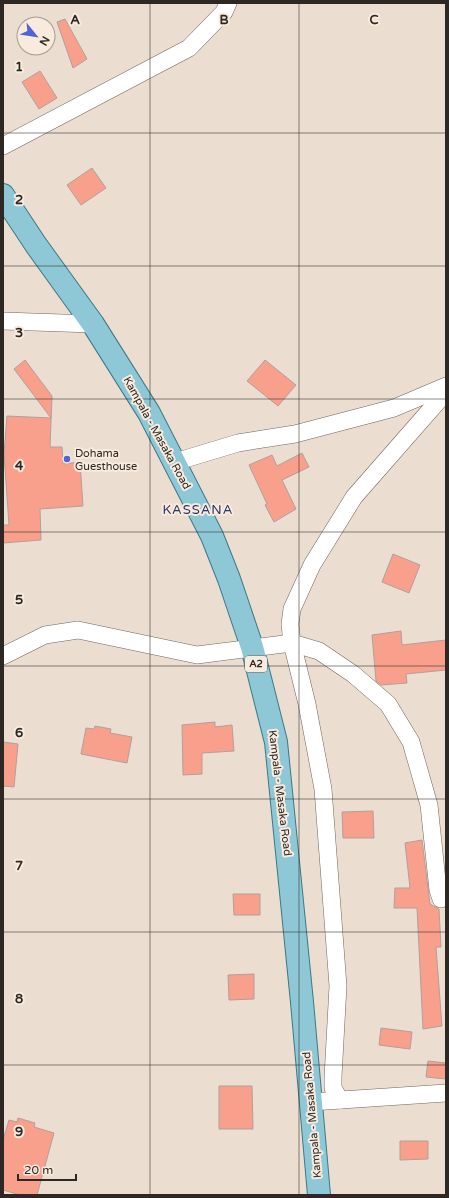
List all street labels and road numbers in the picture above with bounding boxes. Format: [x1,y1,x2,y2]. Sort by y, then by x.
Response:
street label: Kampala - Masaka Road [121,374,193,492]
road number: A2 [245,656,267,672]
street label: Kampala - Masaka Road [266,729,294,857]
street label: Kampala - Masaka Road [300,1051,324,1179]

